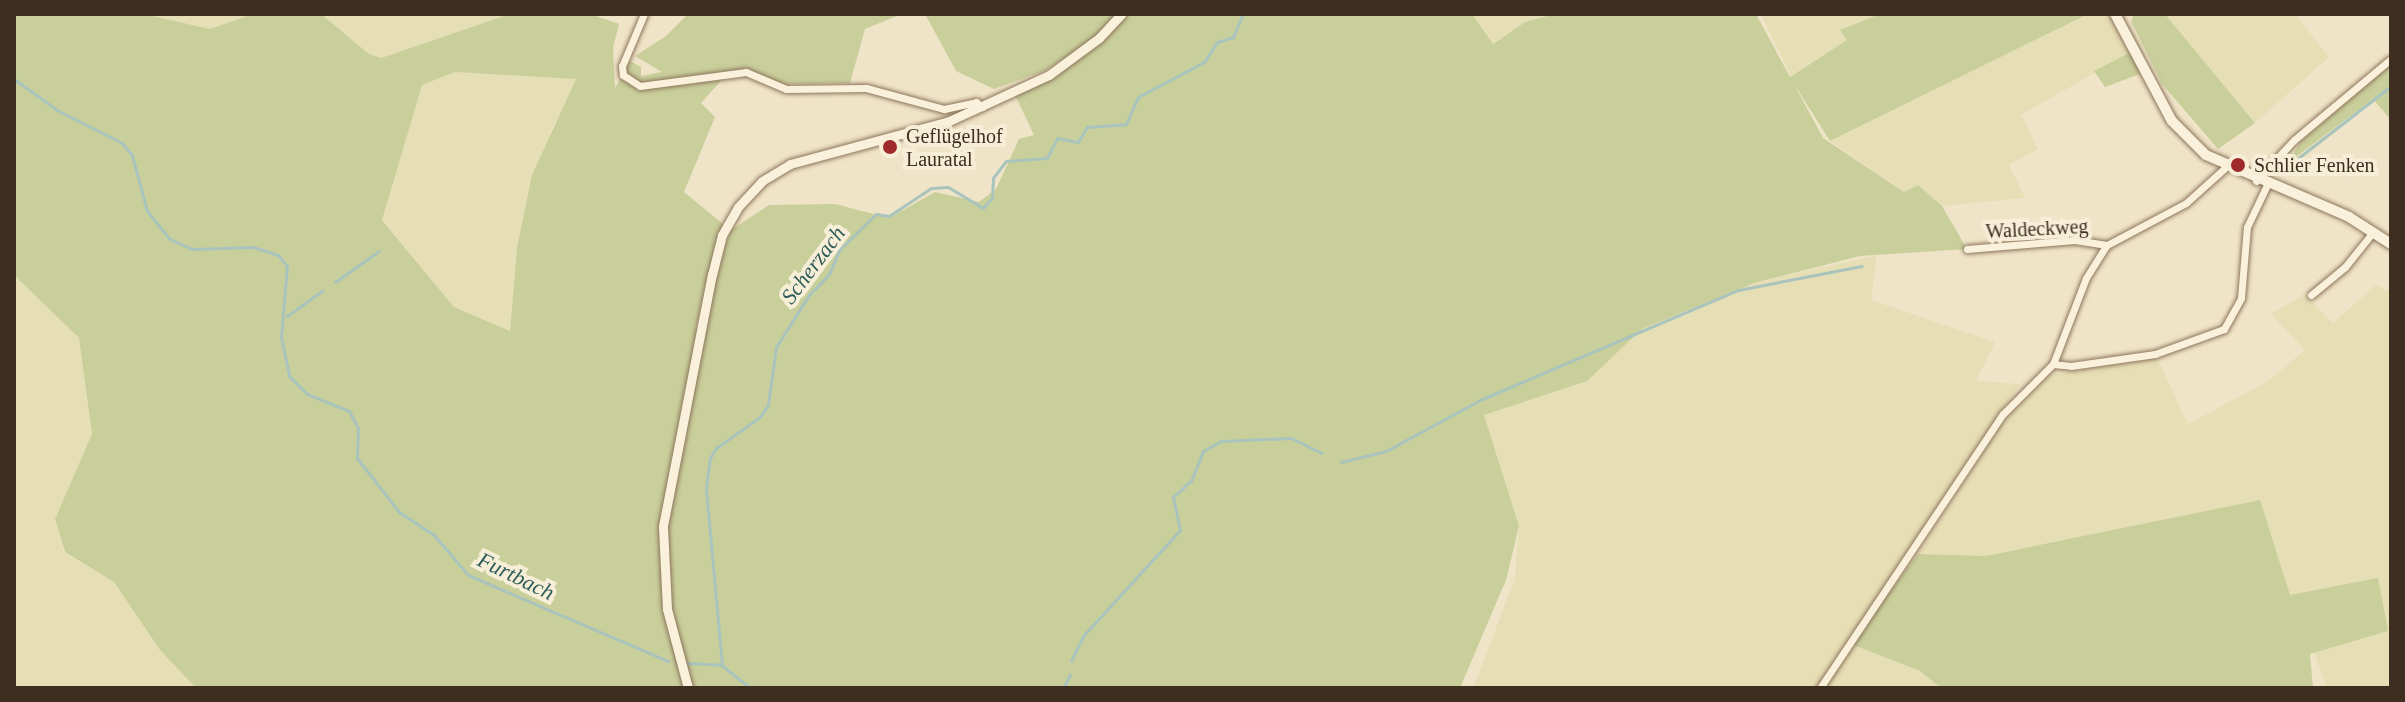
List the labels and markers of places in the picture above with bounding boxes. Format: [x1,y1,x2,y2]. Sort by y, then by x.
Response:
place label: Geflügelhof Lauratal [906,124,1003,171]
marker: Geflügelhof Lauratal [881,138,899,156]
place label: Schlier Fenken [2254,153,2375,177]
marker: Schlier Fenken [2229,156,2247,174]

